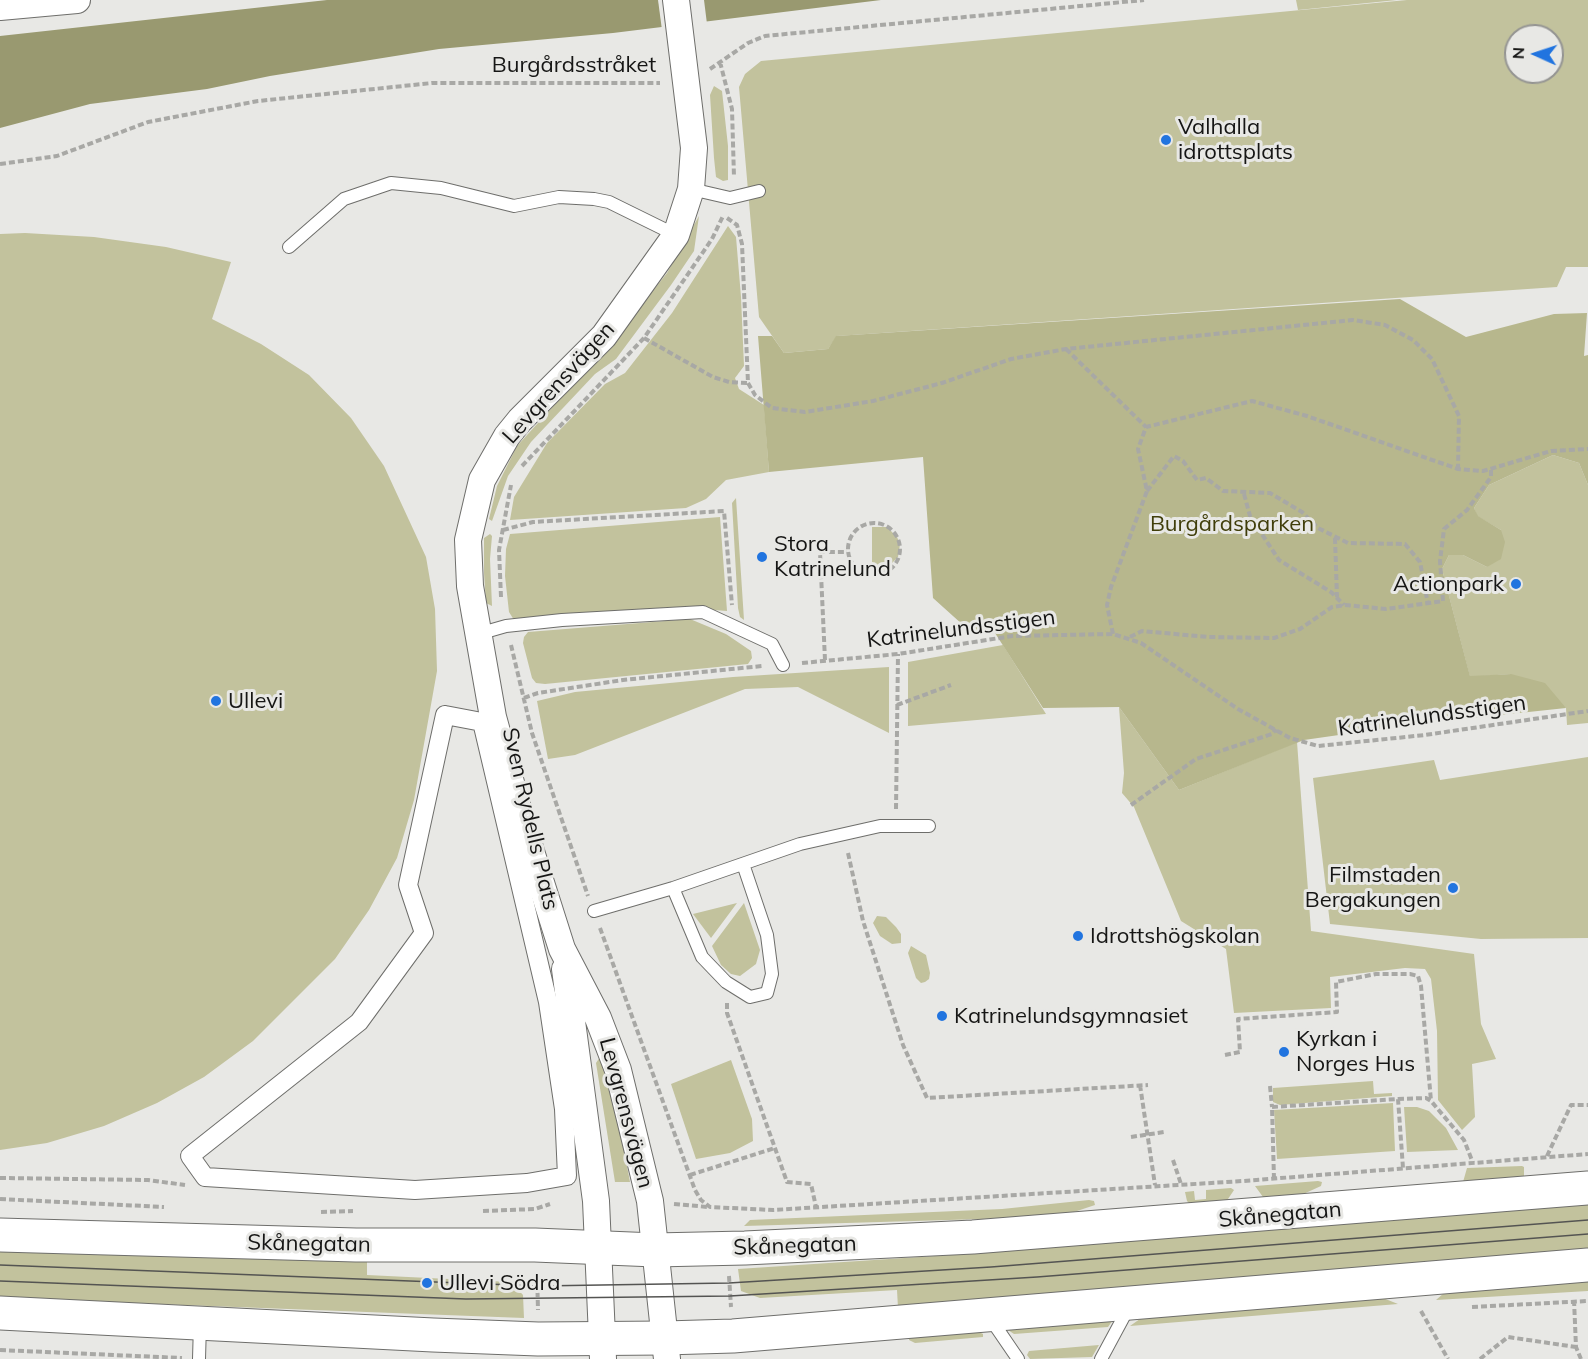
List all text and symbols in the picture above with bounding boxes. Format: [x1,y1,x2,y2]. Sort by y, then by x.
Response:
north arrow [1504,24,1564,84]
text: N [1508,47,1528,60]
street label: Burgårdsstråket [492,52,656,78]
place label: Valhalla idrottsplats [1178,114,1293,166]
marker: Valhalla idrottsplats [1159,133,1173,147]
street label: Levgrensvägen [497,317,621,449]
park label: Burgårdsparken [1150,511,1314,537]
place label: Stora Katrinelund [774,531,891,582]
marker: Stora Katrinelund [755,550,769,564]
place label: Actionpark [1393,571,1504,597]
marker: Actionpark [1509,577,1523,591]
street label: Katrinelundsstigen [865,604,1057,654]
place label: Ullevi [228,688,283,714]
street label: Katrinelundsstigen [1336,690,1528,742]
marker: Ullevi [209,694,223,708]
street label: Sven Rydells Plats [496,725,564,913]
place label: Filmstaden Bergakungen [1305,862,1441,914]
marker: Filmstaden Bergakungen [1446,881,1460,895]
place label: Idrottshögskolan [1090,923,1260,949]
marker: Idrottshögskolan [1071,929,1085,943]
place label: Katrinelundsgymnasiet [954,1003,1188,1029]
marker: Katrinelundsgymnasiet [935,1009,949,1023]
place label: Kyrkan i Norges Hus [1296,1026,1415,1078]
street label: Levgrensvägen [593,1035,659,1191]
marker: Kyrkan i Norges Hus [1277,1045,1291,1059]
street label: Skånegatan [1217,1196,1343,1234]
street label: Skånegatan [247,1230,371,1258]
street label: Skånegatan [733,1231,857,1261]
place label: Ullevi Södra [439,1270,561,1296]
marker: Ullevi Södra [420,1276,434,1290]

